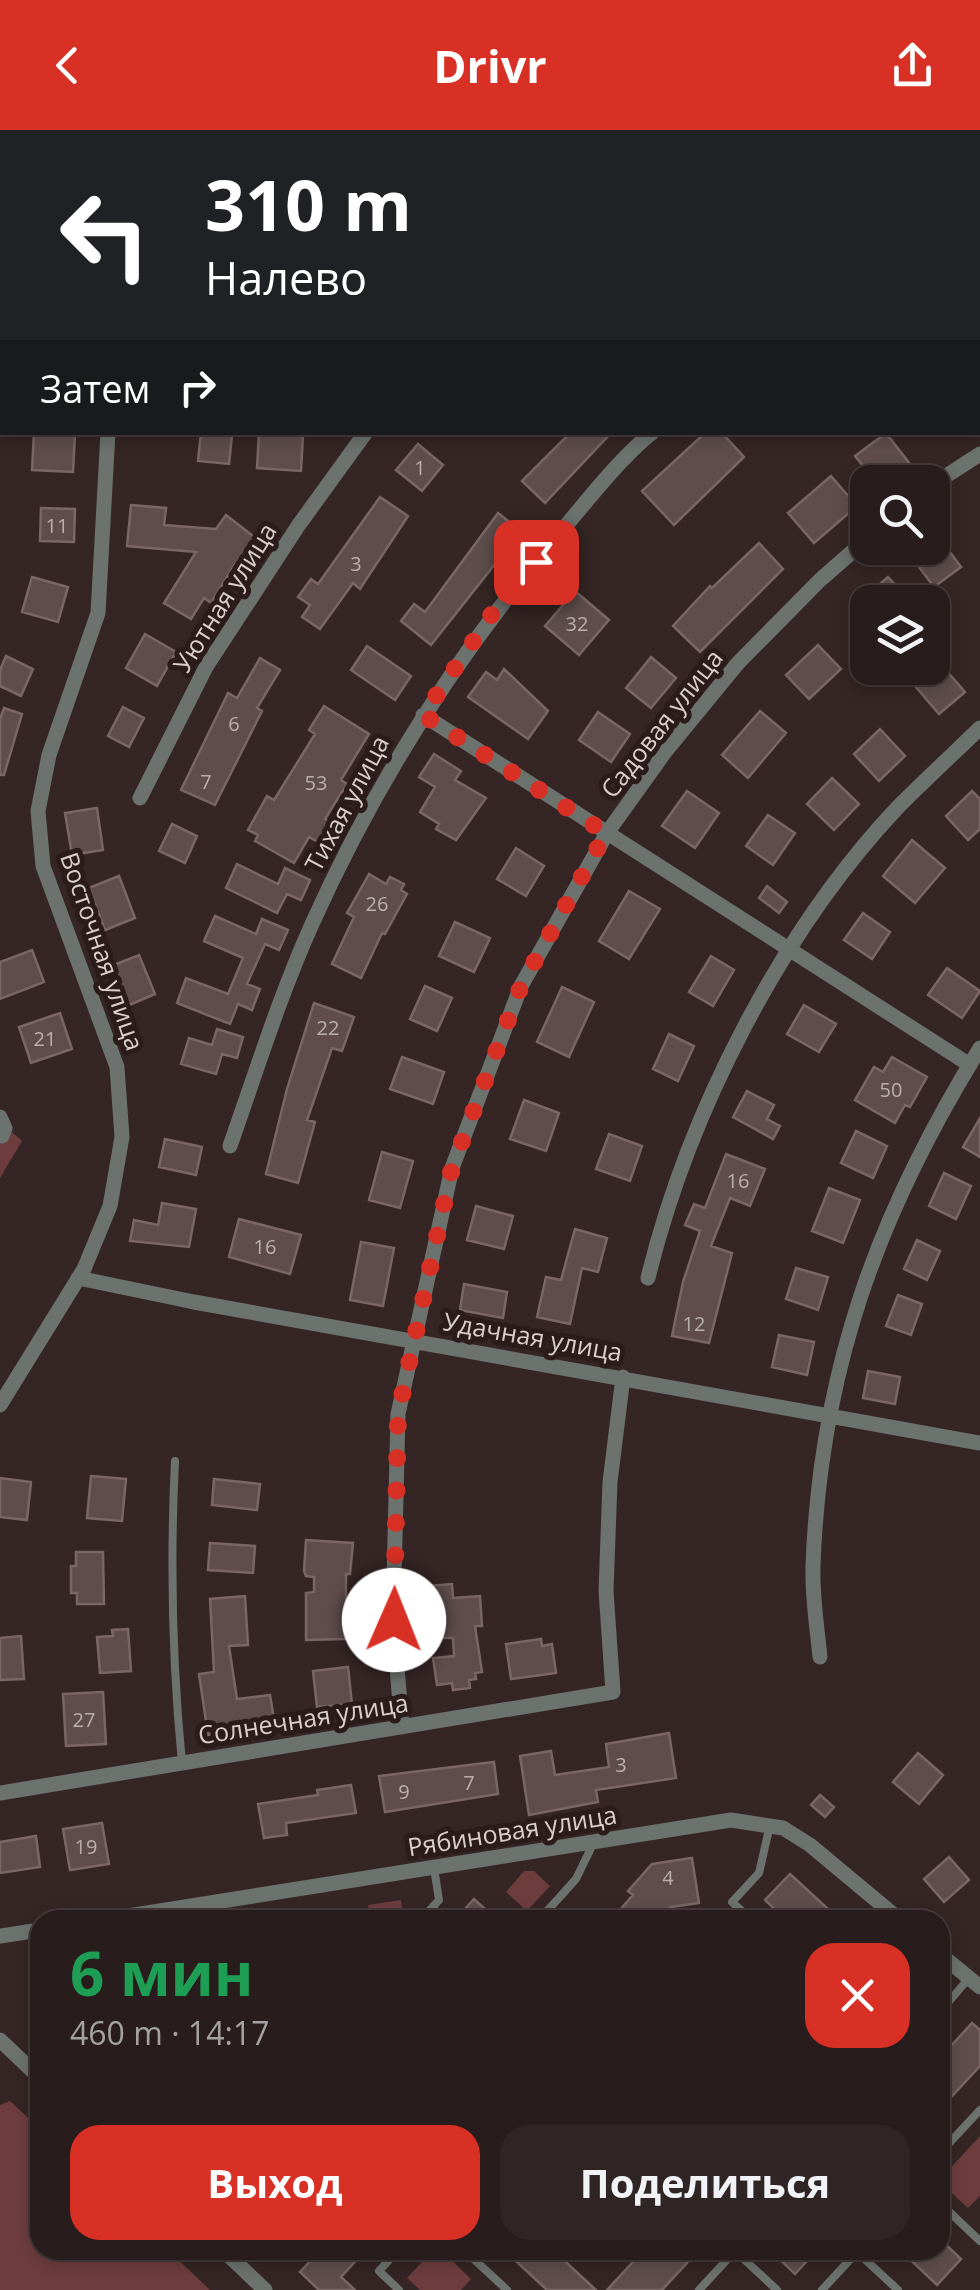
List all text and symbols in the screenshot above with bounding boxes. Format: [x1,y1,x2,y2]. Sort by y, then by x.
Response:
text: Drivr [433,35,547,96]
icon: back [40,38,95,93]
icon: share [885,38,940,93]
text: 310 m [205,156,412,252]
icon: left [40,170,170,300]
text: Налево [205,247,367,308]
icon: right [170,360,225,415]
text: Затем [40,362,150,414]
house number: 1 [414,454,426,481]
map controls [850,465,950,685]
button: search [850,465,950,565]
house number: 11 [46,512,68,539]
street label: Уютная улица [164,516,284,678]
pin [494,520,579,605]
icon: arrive [509,535,564,590]
house number: 3 [350,550,362,577]
button: layers [850,585,950,685]
house number: 32 [566,610,588,637]
street label: Садовая улица [592,642,730,804]
house number: 6 [228,710,240,737]
street label: Тихая улица [296,729,396,877]
house number: 7 [200,768,212,795]
house number: 53 [305,769,327,796]
street label: Восточная улица [53,847,153,1055]
house number: 26 [366,890,388,917]
house number: 22 [317,1014,339,1041]
house number: 21 [34,1025,56,1052]
house number: 50 [880,1076,902,1103]
house number: 16 [727,1167,749,1194]
house number: 16 [254,1233,276,1260]
street label: Удачная улица [441,1304,625,1368]
house number: 12 [683,1310,705,1337]
position arrow [342,1568,446,1672]
street label: Солнечная улица [195,1685,411,1751]
house number: 27 [73,1706,95,1733]
house number: 3 [615,1751,627,1778]
house number: 7 [463,1769,475,1796]
house number: 9 [398,1778,410,1805]
street label: Рябиновая улица [405,1797,619,1863]
house number: 19 [75,1833,97,1860]
house number: 4 [662,1864,674,1891]
text: 6 мин [70,1932,254,2014]
button: close [805,1943,910,2048]
text: 460 m · 14:17 [70,2011,269,2054]
button: Выход [70,2125,480,2240]
button: Поделиться [500,2125,910,2240]

